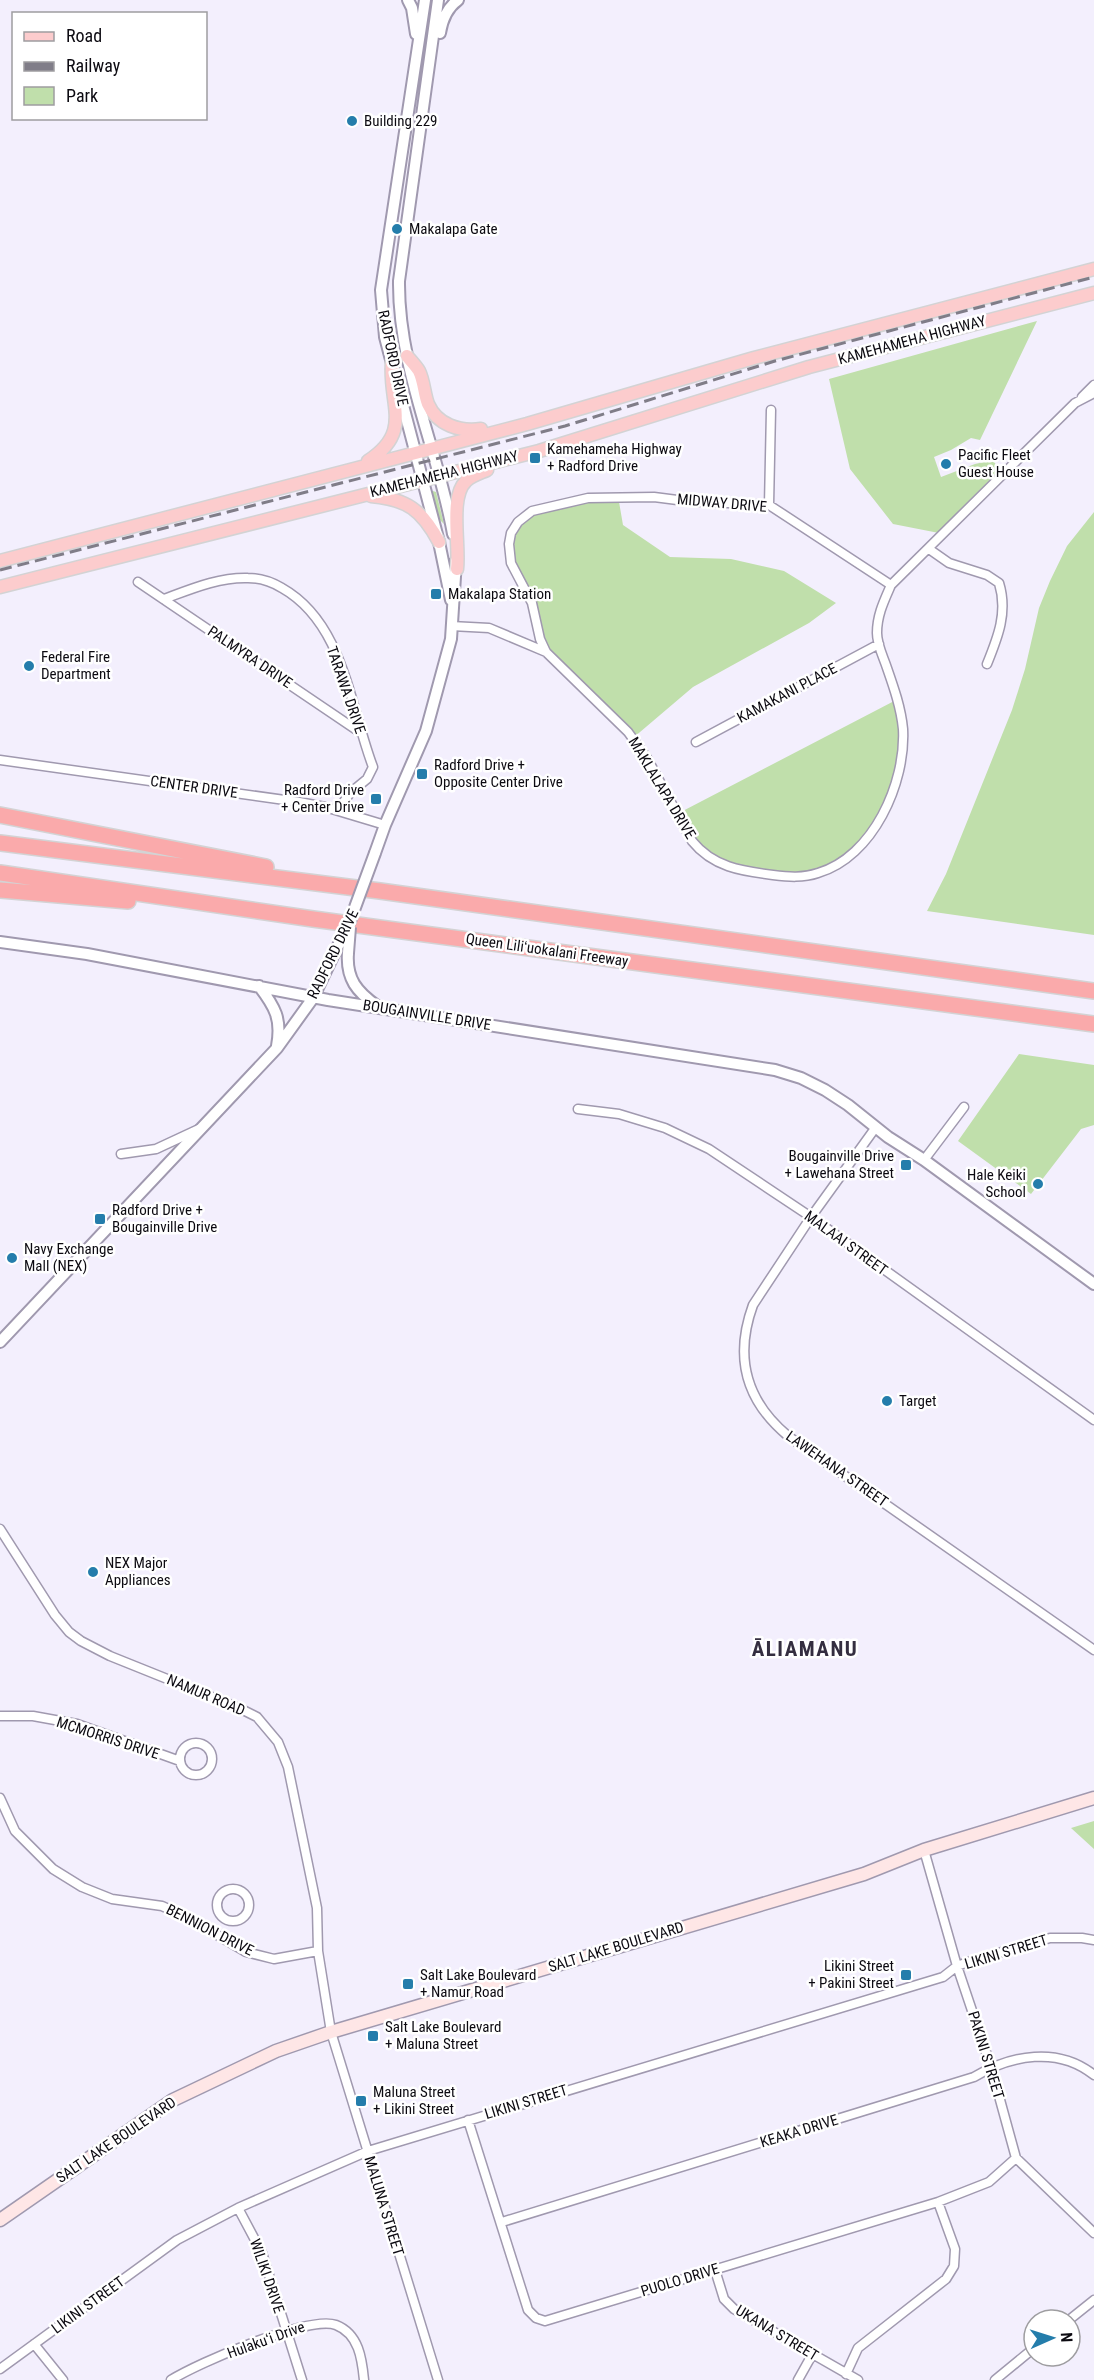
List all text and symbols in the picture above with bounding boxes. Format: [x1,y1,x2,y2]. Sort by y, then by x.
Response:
legend [12,12,207,120]
text: Road [66,25,102,46]
text: Railway [66,55,121,76]
text: Park [66,85,98,106]
place label: Building 229 [364,112,438,130]
marker: Building 229 [345,114,359,128]
place label: Makalapa Gate [409,220,498,238]
marker: Makalapa Gate [390,222,404,236]
street label: RADFORD DRIVE [374,308,412,408]
street label: KAMEHAMEHA HIGHWAY [836,312,988,368]
place label: Kamehameha Highway + Radford Drive [547,440,682,475]
place label: Pacific Fleet Guest House [958,446,1034,481]
street label: KAMEHAMEHA HIGHWAY [368,447,520,501]
marker: Kamehameha Highway + Radford Drive [528,451,542,465]
marker: Pacific Fleet Guest House [939,457,953,471]
street label: MIDWAY DRIVE [676,490,768,516]
place label: Makalapa Station [448,585,551,603]
marker: Makalapa Station [429,587,443,601]
street label: PALMYRA DRIVE [204,622,296,692]
street label: TARAWA DRIVE [323,644,369,736]
place label: Federal Fire Department [41,648,111,683]
marker: Federal Fire Department [22,659,36,673]
street label: KAMAKANI PLACE [734,659,840,727]
street label: MAKLALAPA DRIVE [624,734,700,842]
place label: Radford Drive + Opposite Center Drive [434,756,563,791]
marker: Radford Drive + Opposite Center Drive [415,767,429,781]
street label: CENTER DRIVE [149,772,239,802]
place label: Radford Drive + Center Drive [281,781,364,816]
marker: Radford Drive + Center Drive [369,792,383,806]
street label: RADFORD DRIVE [304,906,362,1002]
street label: Queen Liliʻuokalani Freeway [465,930,629,970]
street label: BOUGAINVILLE DRIVE [362,996,492,1034]
place label: Bougainville Drive + Lawehana Street [785,1147,894,1182]
marker: Bougainville Drive + Lawehana Street [899,1158,913,1172]
place label: Hale Keiki School [967,1166,1026,1201]
marker: Hale Keiki School [1031,1177,1045,1191]
place label: Radford Drive + Bougainville Drive [112,1201,217,1236]
street label: MALAAI STREET [801,1207,891,1279]
marker: Radford Drive + Bougainville Drive [93,1212,107,1226]
place label: Navy Exchange Mall (NEX) [24,1240,113,1275]
marker: Navy Exchange Mall (NEX) [5,1251,19,1265]
place label: Target [899,1392,936,1410]
marker: Target [880,1394,894,1408]
street label: LAWEHANA STREET [783,1427,892,1511]
place label: NEX Major Appliances [105,1554,171,1589]
marker: NEX Major Appliances [86,1565,100,1579]
district label: ĀLIAMANU [752,1637,858,1661]
street label: NAMUR ROAD [164,1670,248,1720]
street label: MCMORRIS DRIVE [54,1713,162,1763]
street label: BENNION DRIVE [163,1900,257,1960]
street label: SALT LAKE BOULEVARD [546,1918,686,1976]
street label: LIKINI STREET [962,1931,1050,1973]
place label: Likini Street + Pakini Street [808,1957,894,1992]
place label: Salt Lake Boulevard + Namur Road [420,1966,536,2001]
marker: Likini Street + Pakini Street [899,1968,913,1982]
marker: Salt Lake Boulevard + Namur Road [401,1977,415,1991]
street label: PAKINI STREET [964,2009,1008,2101]
place label: Salt Lake Boulevard + Maluna Street [385,2018,501,2053]
marker: Salt Lake Boulevard + Maluna Street [366,2029,380,2043]
street label: LIKINI STREET [482,2081,570,2123]
place label: Maluna Street + Likini Street [373,2083,455,2118]
street label: SALT LAKE BOULEVARD [53,2093,179,2187]
marker: Maluna Street + Likini Street [354,2094,368,2108]
street label: KEAKA DRIVE [758,2111,840,2151]
street label: MALUNA STREET [360,2154,408,2258]
street label: WILIKI DRIVE [246,2236,288,2316]
street label: PUOLO DRIVE [639,2260,721,2300]
street label: LIKINI STREET [48,2272,128,2337]
street label: UKANA STREET [732,2301,822,2365]
north arrow [1022,2308,1082,2368]
street label: Hulakuʻi Drive [225,2318,307,2362]
text: N [1057,2332,1076,2343]

